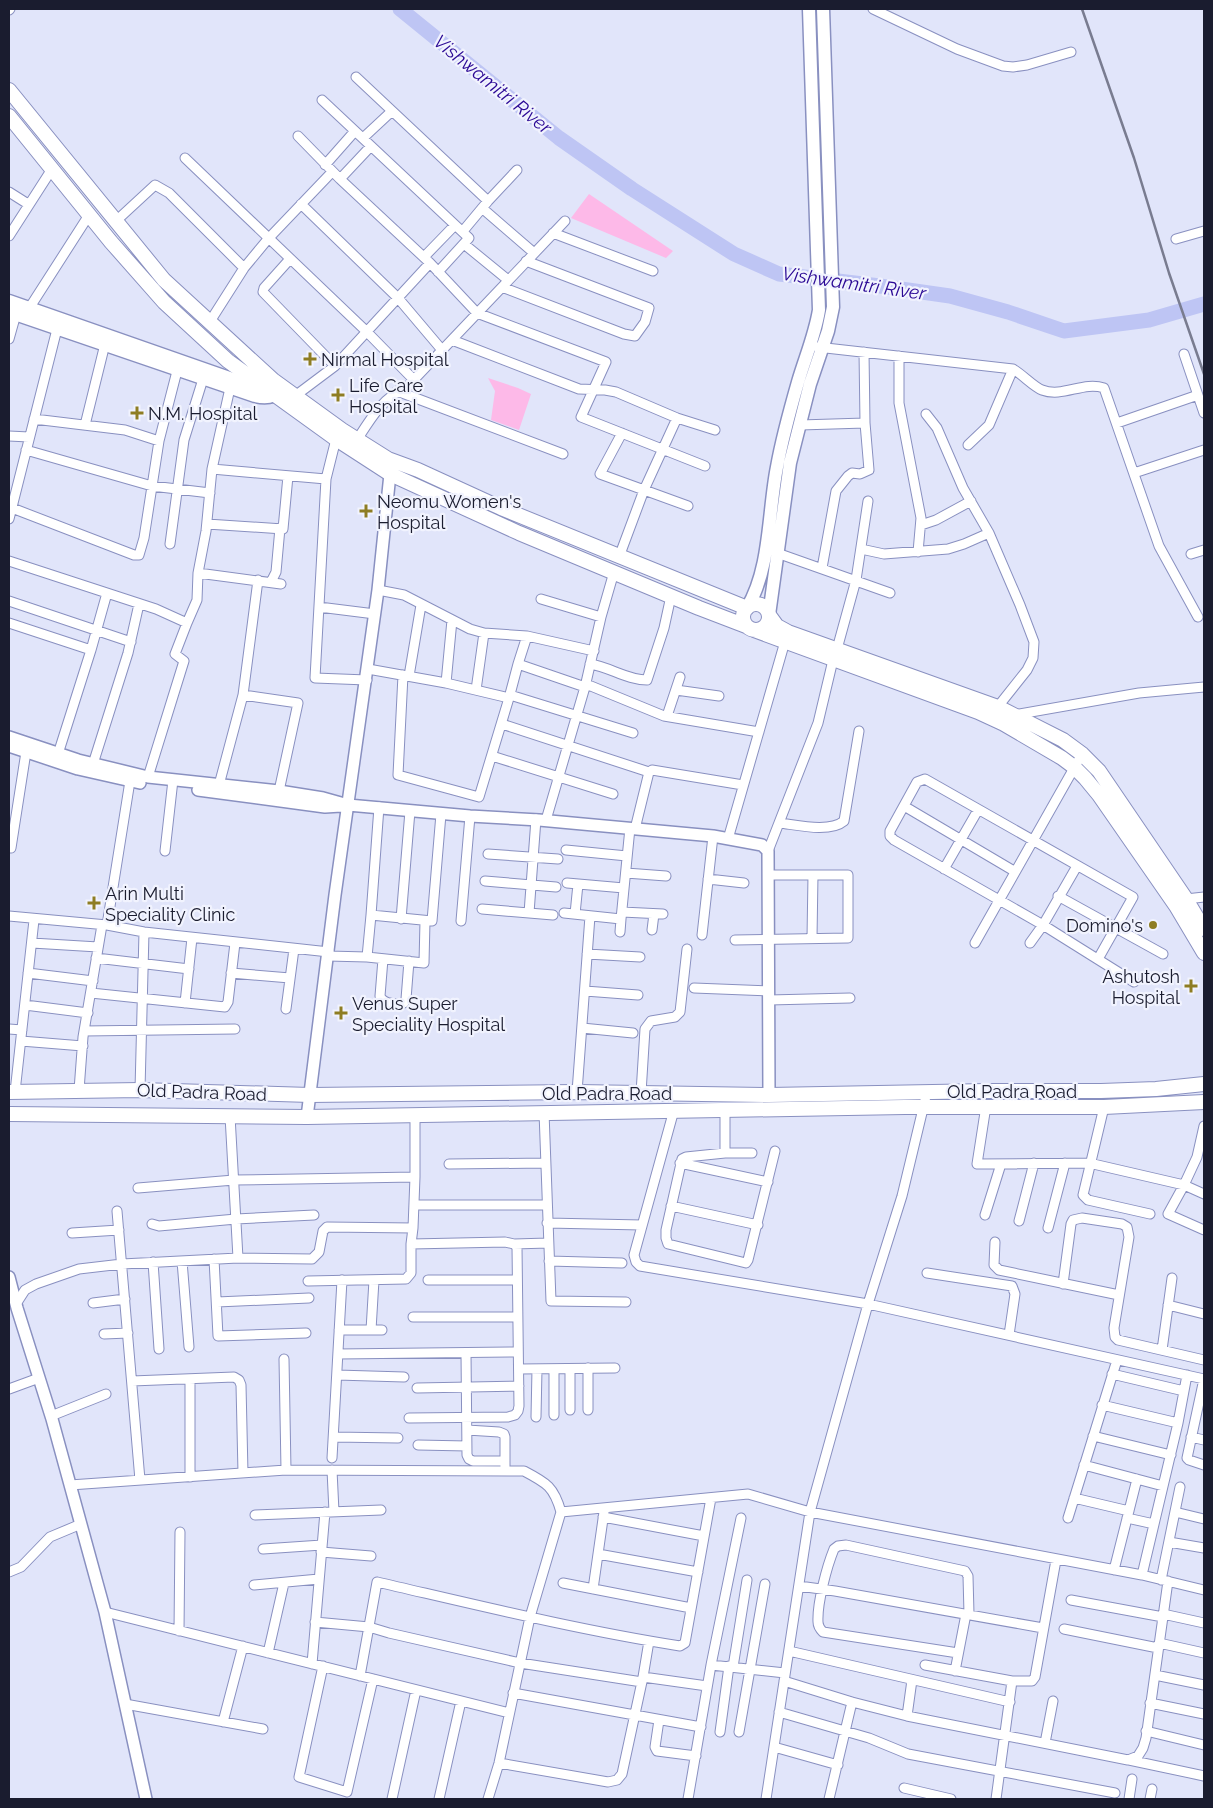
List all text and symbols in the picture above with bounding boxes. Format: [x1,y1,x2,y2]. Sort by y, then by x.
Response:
water label: Vishwamitri River [430,30,557,139]
water label: Vishwamitri River [781,262,929,304]
place label: Nirmal Hospital [321,349,449,370]
marker: Nirmal Hospital [303,352,317,366]
place label: Life Care Hospital [349,375,423,417]
marker: Life Care Hospital [331,388,345,402]
place label: N.M. Hospital [148,403,257,424]
marker: N.M. Hospital [130,406,144,420]
place label: Neomu Women's Hospital [377,491,521,533]
marker: Neomu Women's Hospital [359,504,373,518]
place label: Arin Multi Speciality Clinic [105,883,236,925]
marker: Arin Multi Speciality Clinic [87,896,101,910]
place label: Domino's [1066,915,1143,936]
marker: Domino's [1147,919,1159,931]
place label: Ashutosh Hospital [1102,966,1180,1008]
marker: Ashutosh Hospital [1184,979,1198,993]
place label: Venus Super Speciality Hospital [352,993,505,1035]
marker: Venus Super Speciality Hospital [334,1006,348,1020]
street label: Old Padra Road [137,1079,267,1105]
street label: Old Padra Road [947,1081,1077,1102]
street label: Old Padra Road [542,1083,672,1104]

